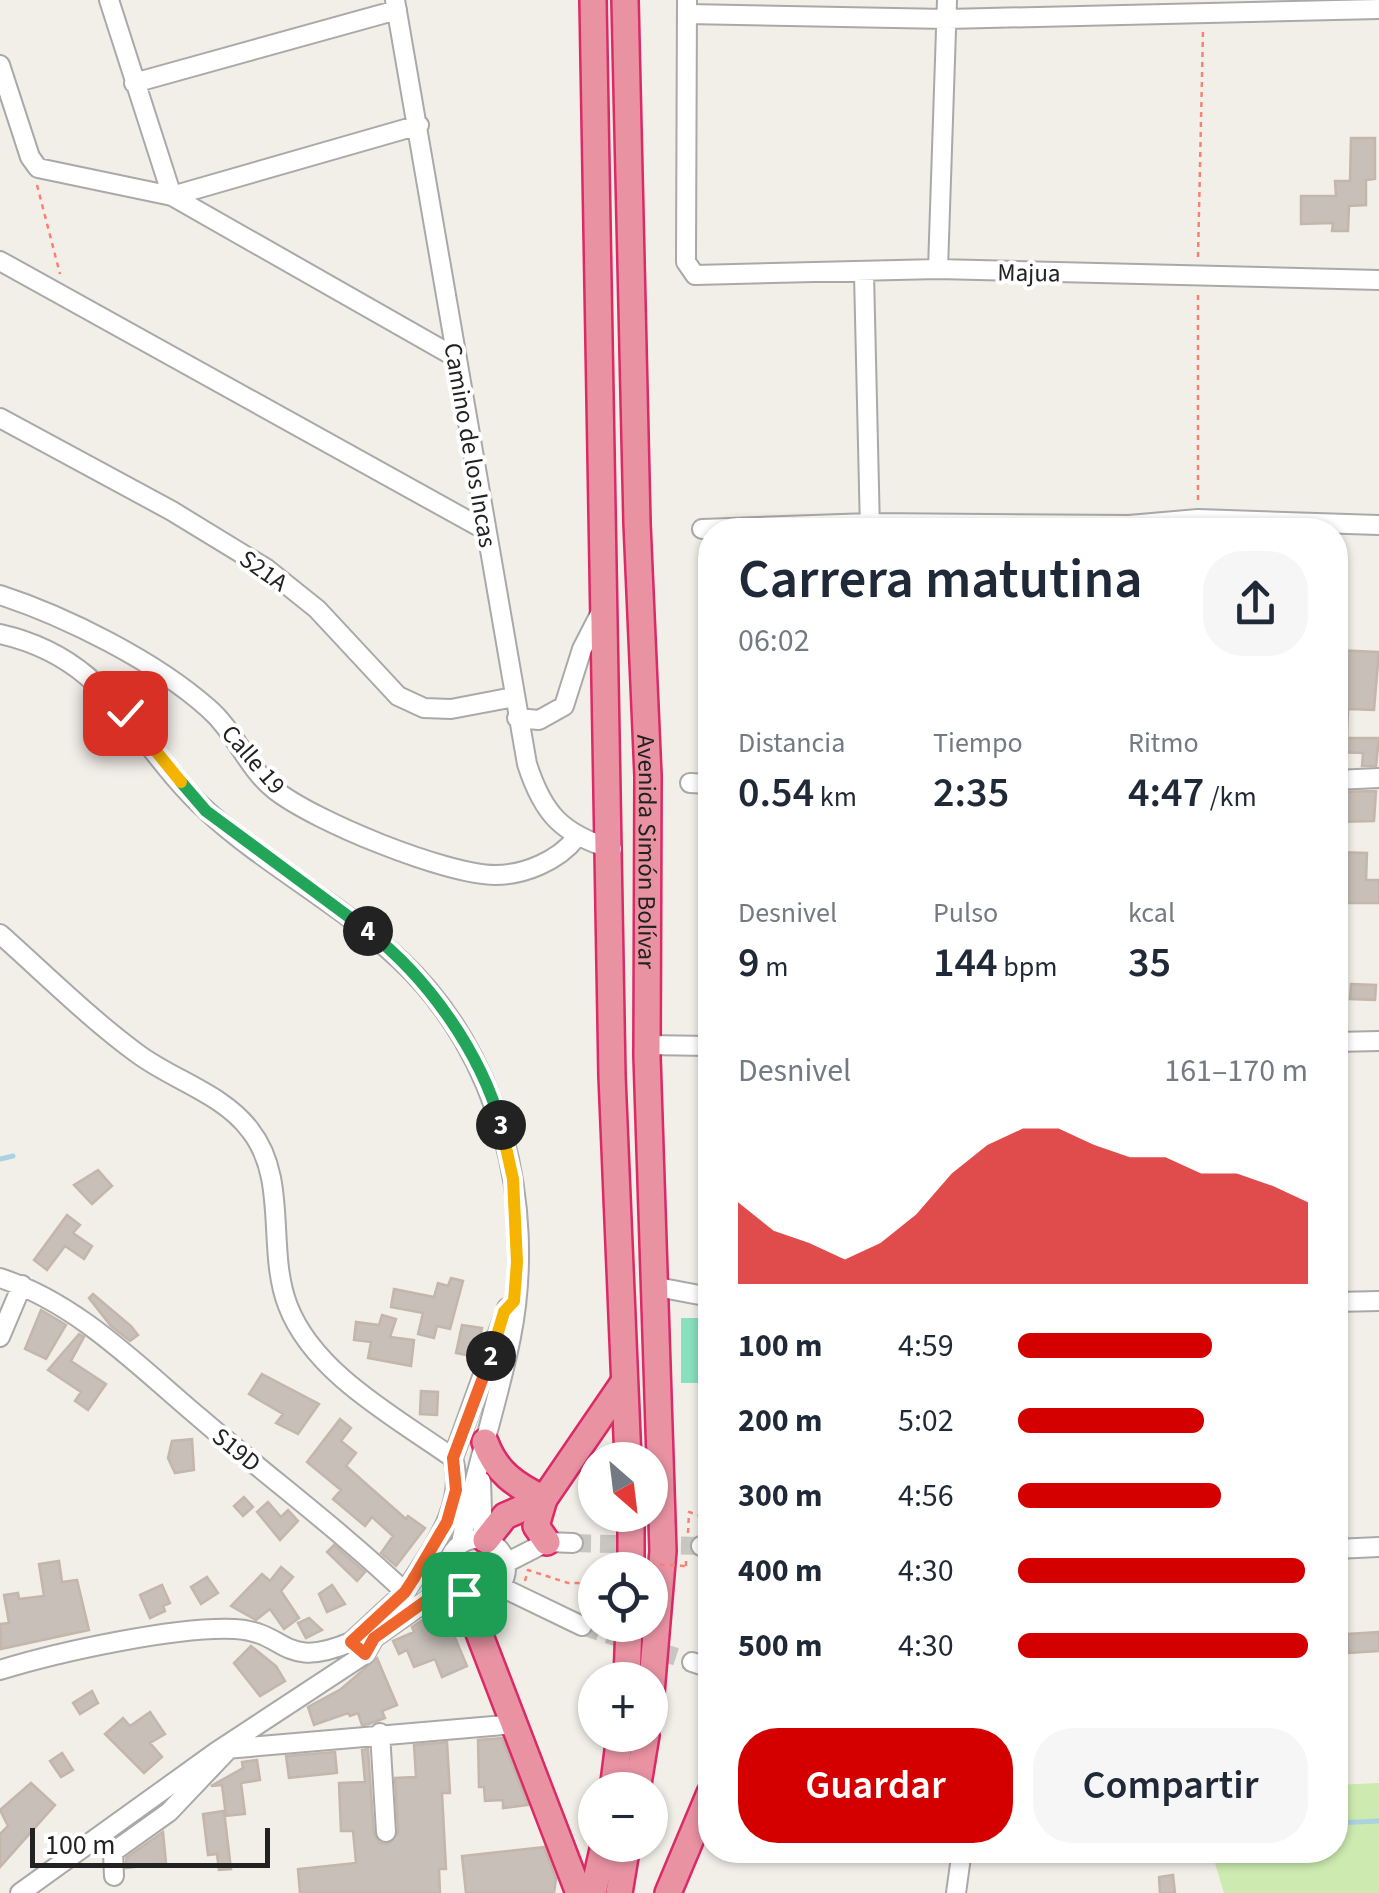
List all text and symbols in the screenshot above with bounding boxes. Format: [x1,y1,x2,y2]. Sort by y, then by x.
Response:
street label: Majua [997,254,1061,292]
street label: Camino de los Incas [434,340,506,550]
street label: S21A [232,541,295,601]
text: Carrera matutina [738,541,1143,619]
button: share [1203,551,1308,656]
text: 06:02 [738,618,810,664]
pin [83,671,168,756]
icon: check [98,686,153,741]
street label: Calle 19 [213,717,294,802]
text: Distancia [738,723,845,763]
text: Tiempo [933,723,1023,763]
text: Ritmo [1128,723,1199,763]
street label: Avenida Simón Bolívar [627,734,665,969]
text: 0.54 [738,763,814,823]
text: 2:35 [933,763,1009,823]
text: 4:47 [1128,763,1204,823]
text: km [814,777,857,817]
text: /km [1204,777,1257,817]
text: Desnivel [738,893,837,933]
text: Pulso [933,893,998,933]
text: kcal [1128,893,1175,933]
pin: 4 [343,906,393,956]
text: 4 [361,911,375,951]
text: 9 [738,933,760,993]
text: 144 [933,933,998,993]
text: 35 [1128,933,1171,993]
text: m [760,947,788,987]
text: bpm [998,947,1057,987]
text: Desnivel [738,1048,851,1094]
text: 161–170 m [1164,1048,1308,1094]
pin: 3 [476,1100,526,1150]
text: 3 [494,1105,508,1145]
text: 100 m [738,1323,823,1369]
text: 4:59 [898,1323,954,1369]
pin: 2 [466,1331,516,1381]
text: 2 [484,1336,498,1376]
text: 200 m [738,1398,823,1444]
text: 5:02 [898,1398,954,1444]
street label: S19D [204,1419,269,1481]
north arrow [578,1442,668,1532]
map controls [578,1442,668,1862]
text: 300 m [738,1473,823,1519]
text: 4:56 [898,1473,954,1519]
text: 400 m [738,1548,823,1594]
text: 4:30 [898,1548,954,1594]
pin [422,1552,507,1637]
button: locate [578,1552,668,1642]
icon: arrive [437,1567,492,1622]
text: 500 m [738,1623,823,1669]
text: 4:30 [898,1623,954,1669]
button: + [578,1662,668,1752]
button: Guardar [738,1728,1013,1843]
button: Compartir [1033,1728,1308,1843]
button: − [578,1772,668,1862]
scale bar [30,1823,270,1868]
text: 100 m [45,1825,116,1865]

